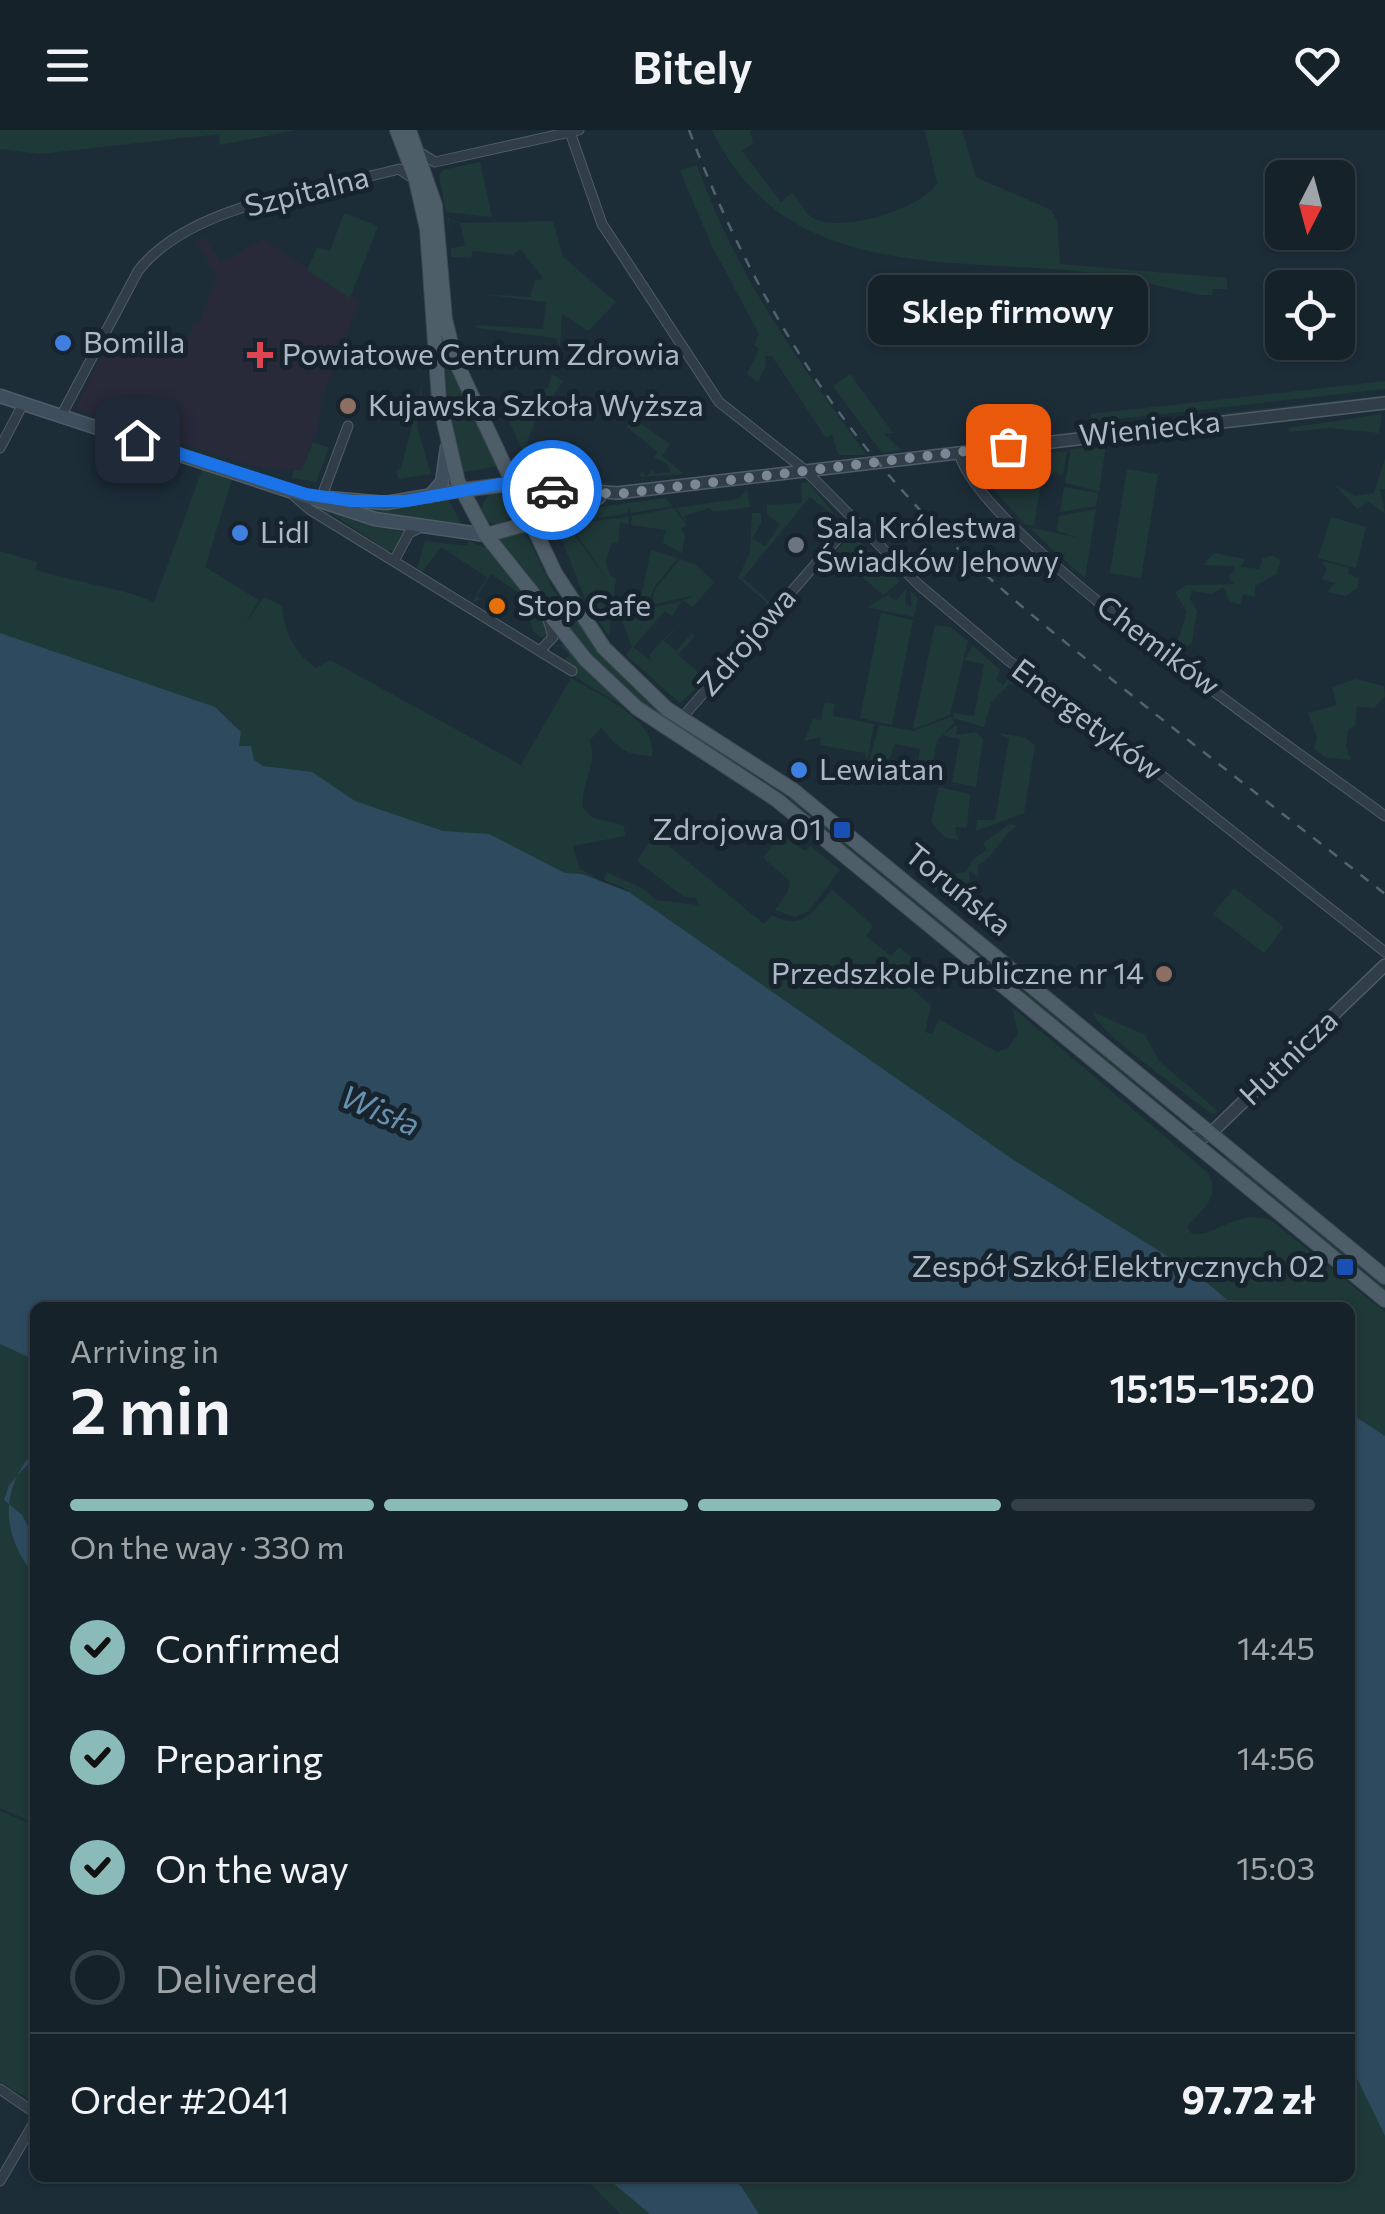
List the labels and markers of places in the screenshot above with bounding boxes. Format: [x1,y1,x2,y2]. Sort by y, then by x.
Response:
callout: Sklep firmowy [868,276,1148,346]
place label: Bomilla [83,322,185,359]
marker: Bomilla [52,332,74,354]
place label: Powiatowe Centrum Zdrowia [282,334,680,371]
marker: Powiatowe Centrum Zdrowia [247,342,273,368]
place label: Kujawska Szkoła Wyższa [368,385,704,422]
marker: Kujawska Szkoła Wyższa [337,395,359,417]
pin [95,398,180,483]
pin [966,404,1051,489]
place label: Sala Królestwa Świadków Jehowy [816,507,1059,578]
place label: Lidl [260,512,310,549]
marker: Lidl [229,522,251,544]
marker: Sala Królestwa Świadków Jehowy [785,534,807,556]
place label: Stop Cafe [517,585,651,622]
marker: Stop Cafe [486,595,508,617]
place label: Lewiatan [819,749,944,786]
marker: Lewiatan [788,759,810,781]
place label: Zdrojowa 01 [653,809,822,846]
marker: Zdrojowa 01 [831,819,853,841]
place label: Przedszkole Publiczne nr 14 [771,953,1144,990]
marker: Przedszkole Publiczne nr 14 [1153,963,1175,985]
place label: Zespół Szkół Elektrycznych 02 [912,1246,1325,1283]
marker: Zespół Szkół Elektrycznych 02 [1334,1256,1356,1278]

